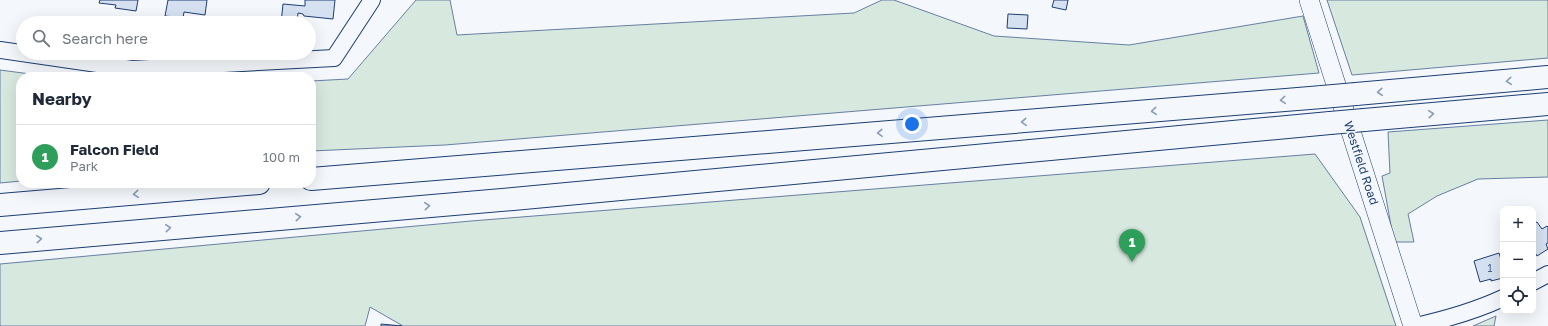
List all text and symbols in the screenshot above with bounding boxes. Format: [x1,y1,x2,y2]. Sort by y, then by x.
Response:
search box [16,16,316,60]
icon: search [30,27,52,49]
text: Search here [62,29,148,47]
one-way arrow [1506,76,1512,85]
one-way arrow [1377,87,1383,96]
text: Nearby [32,88,92,109]
one-way arrow [1280,95,1286,104]
one-way arrow [1151,107,1157,116]
one-way arrow [1428,110,1434,119]
your location [902,114,922,134]
one-way arrow [1021,118,1027,127]
street label: Westfield Road [1341,119,1382,207]
one-way arrow [877,129,883,138]
text: Falcon Field [70,140,159,158]
text: 1 [42,149,48,165]
text: 100 m [263,149,300,165]
text: Park [70,158,98,174]
one-way arrow [133,189,139,198]
one-way arrow [424,202,430,211]
map controls [1500,206,1536,314]
button: + [1500,206,1536,242]
one-way arrow [295,213,301,222]
one-way arrow [165,224,171,233]
pin: 1 [1119,229,1145,262]
one-way arrow [36,235,42,244]
button: − [1500,242,1536,278]
house number: 1 [1488,262,1493,274]
button: locate [1500,278,1536,314]

